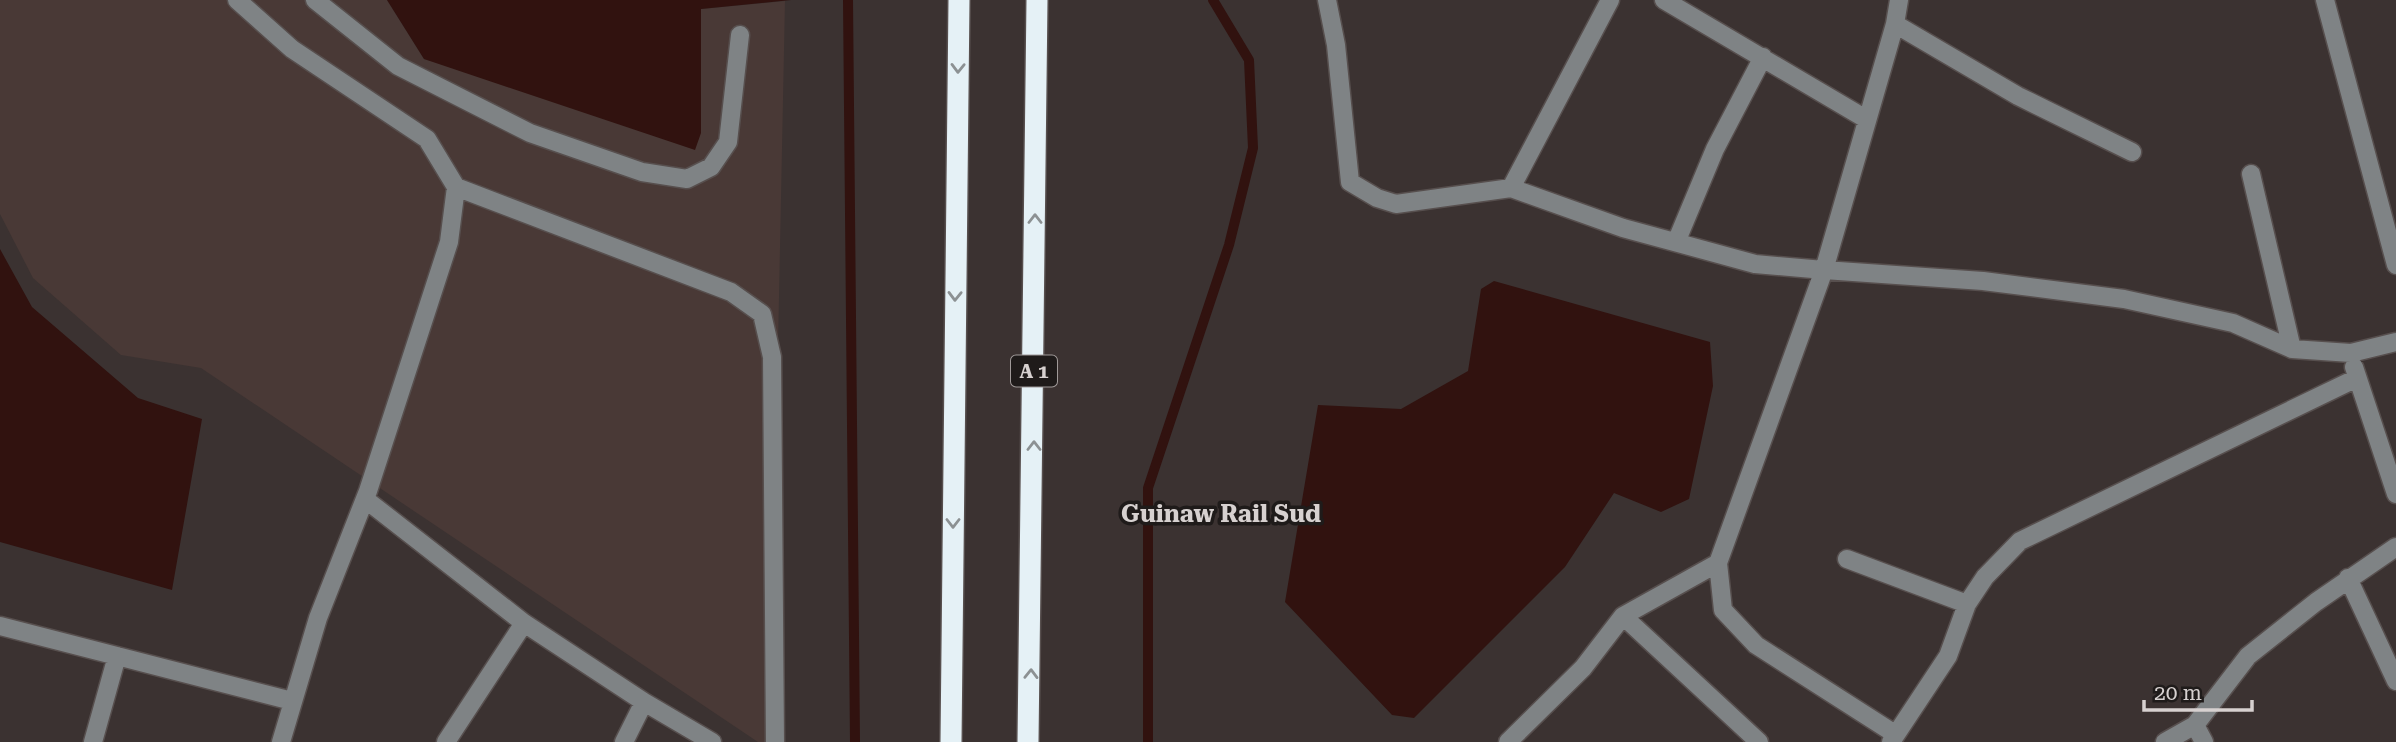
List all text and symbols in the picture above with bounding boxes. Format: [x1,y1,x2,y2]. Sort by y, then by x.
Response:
one-way arrow [951,63,966,74]
one-way arrow [1027,213,1043,224]
one-way arrow [947,291,963,301]
road number: A 1 [1011,356,1057,386]
one-way arrow [1026,441,1042,451]
district label: Guinaw Rail Sud [1121,500,1321,528]
one-way arrow [945,518,961,529]
one-way arrow [1023,668,1038,679]
scale bar [2144,668,2252,712]
text: 20 m [2154,681,2202,705]

